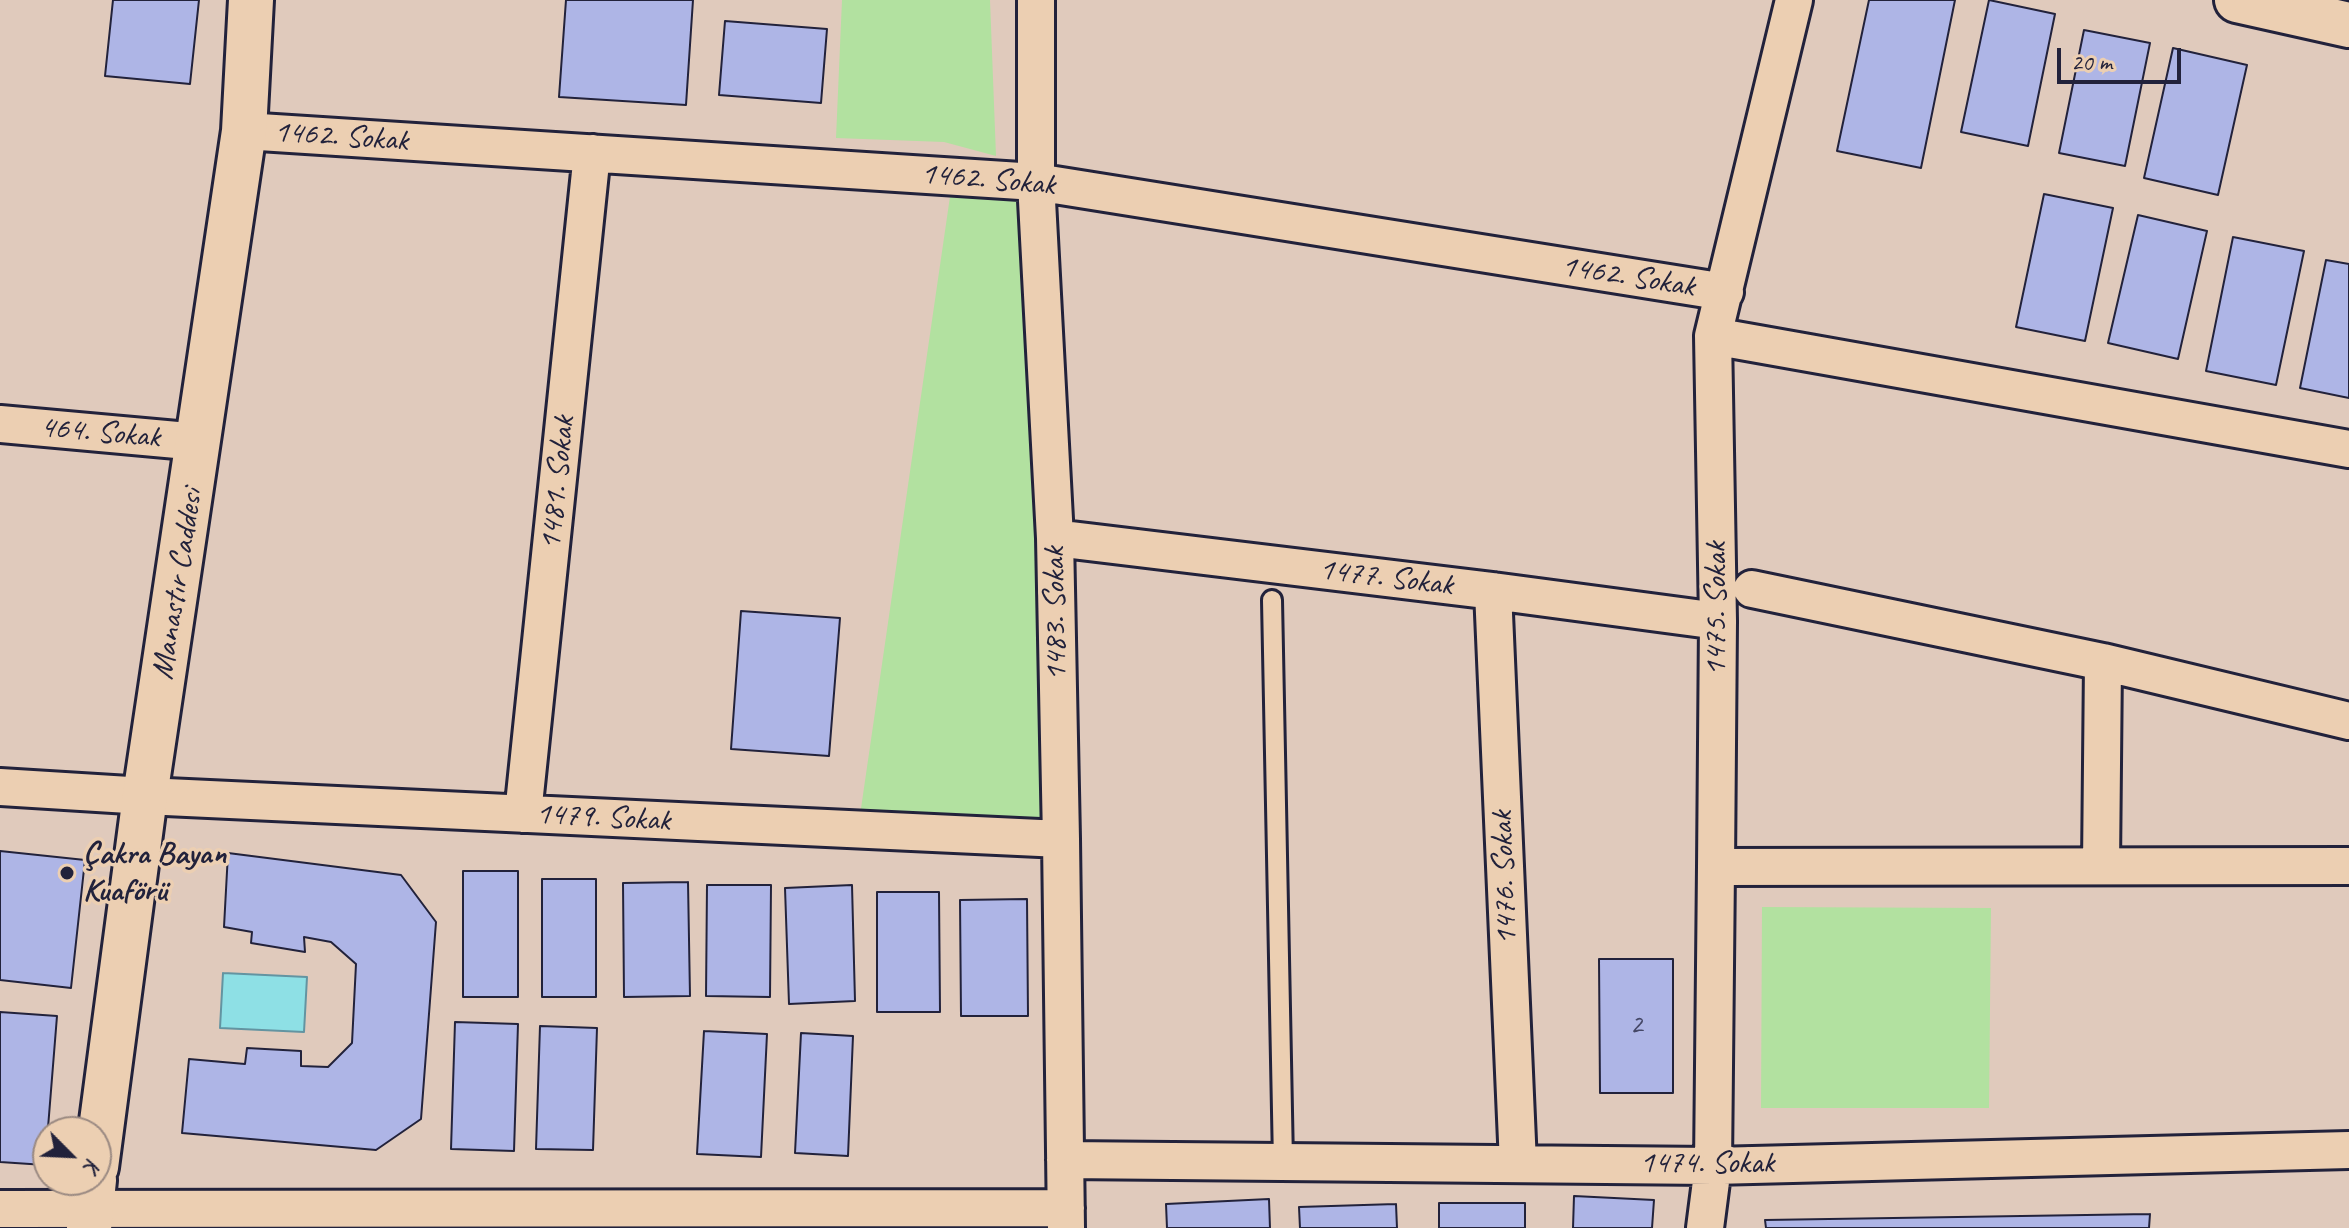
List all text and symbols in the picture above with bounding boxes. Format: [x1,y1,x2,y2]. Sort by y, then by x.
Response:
scale bar [2061,32,2185,82]
text: 20 m [2071,47,2112,77]
street label: 1462. Sokak [273,113,409,161]
street label: 1462. Sokak [919,155,1057,205]
street label: 1462. Sokak [1559,248,1697,306]
street label: 464. Sokak [39,409,161,457]
street label: 1481. Sokak [532,414,584,552]
street label: Manastır Caddesi [144,486,212,682]
street label: 1475. Sokak [1698,542,1736,676]
street label: 1483. Sokak [1036,546,1076,682]
street label: 1477. Sokak [1317,551,1455,605]
street label: 1479. Sokak [535,795,671,841]
street label: 1476. Sokak [1483,810,1527,946]
place label: Çakra Bayan Kuaförü [83,836,226,911]
marker: Çakra Bayan Kuaförü [58,864,76,882]
house number: 2 [1630,1009,1642,1043]
north arrow [32,1116,112,1196]
street label: 1474. Sokak [1640,1145,1774,1183]
text: K [77,1154,107,1176]

